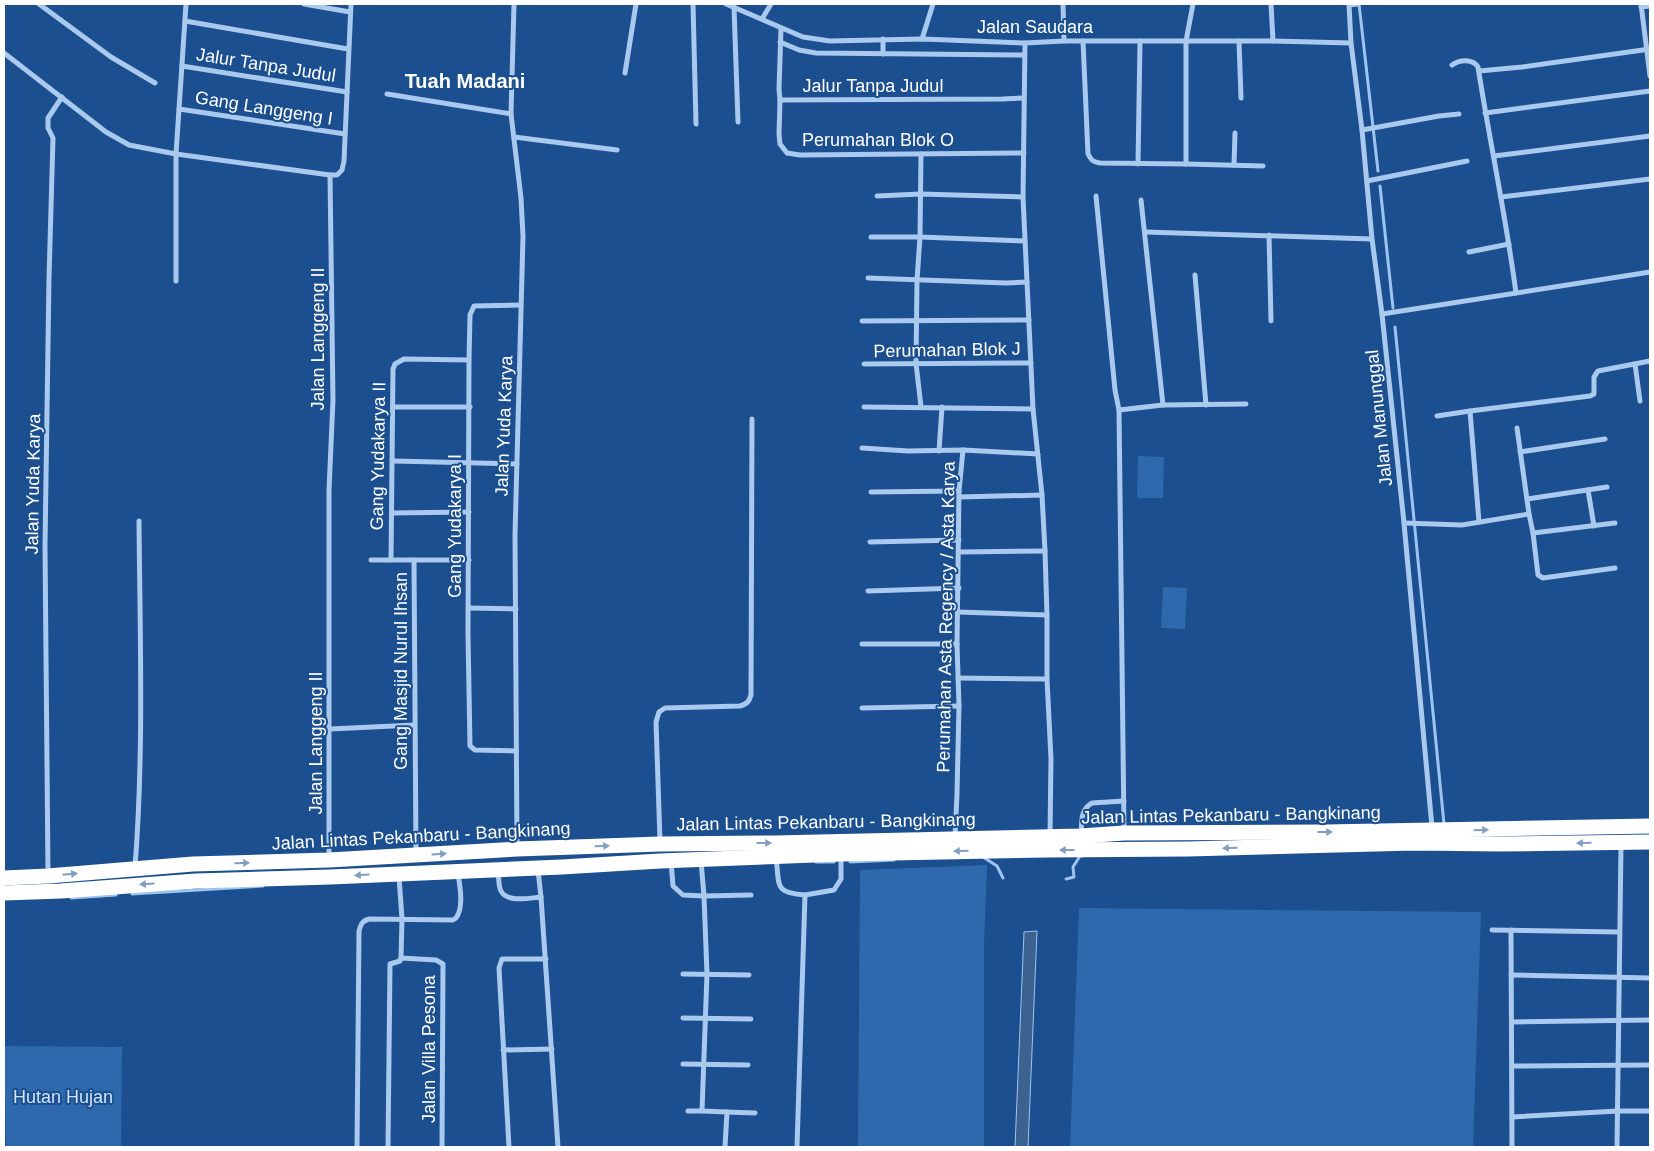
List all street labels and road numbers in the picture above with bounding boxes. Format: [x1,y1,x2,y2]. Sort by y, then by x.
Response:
street label: Jalan Saudara [977,17,1094,37]
street label: Jalur Tanpa Judul [195,44,337,86]
street label: Jalur Tanpa Judul [803,76,943,96]
street label: Gang Langgeng I [194,87,334,129]
street label: Perumahan Blok O [802,130,954,150]
street label: Jalan Langgeng II [308,267,328,411]
street label: Perumahan Blok J [873,339,1021,361]
street label: Jalan Manunggal [1362,349,1396,487]
street label: Jalan Yuda Karya [492,354,516,497]
street label: Gang Yudakarya II [367,381,389,531]
street label: Jalan Yuda Karya [22,412,44,555]
street label: Gang Yudakarya I [445,454,465,598]
street label: Perumahan Asta Regency / Asta Karya [933,460,959,773]
street label: Gang Masjid Nurul Ihsan [391,572,411,770]
street label: Jalan Langgeng II [306,671,326,815]
street label: Jalan Lintas Pekanbaru - Bangkinang [1081,802,1381,828]
street label: Jalan Lintas Pekanbaru - Bangkinang [676,809,976,835]
street label: Jalan Lintas Pekanbaru - Bangkinang [271,818,571,854]
street label: Jalan Villa Pesona [419,974,439,1123]

